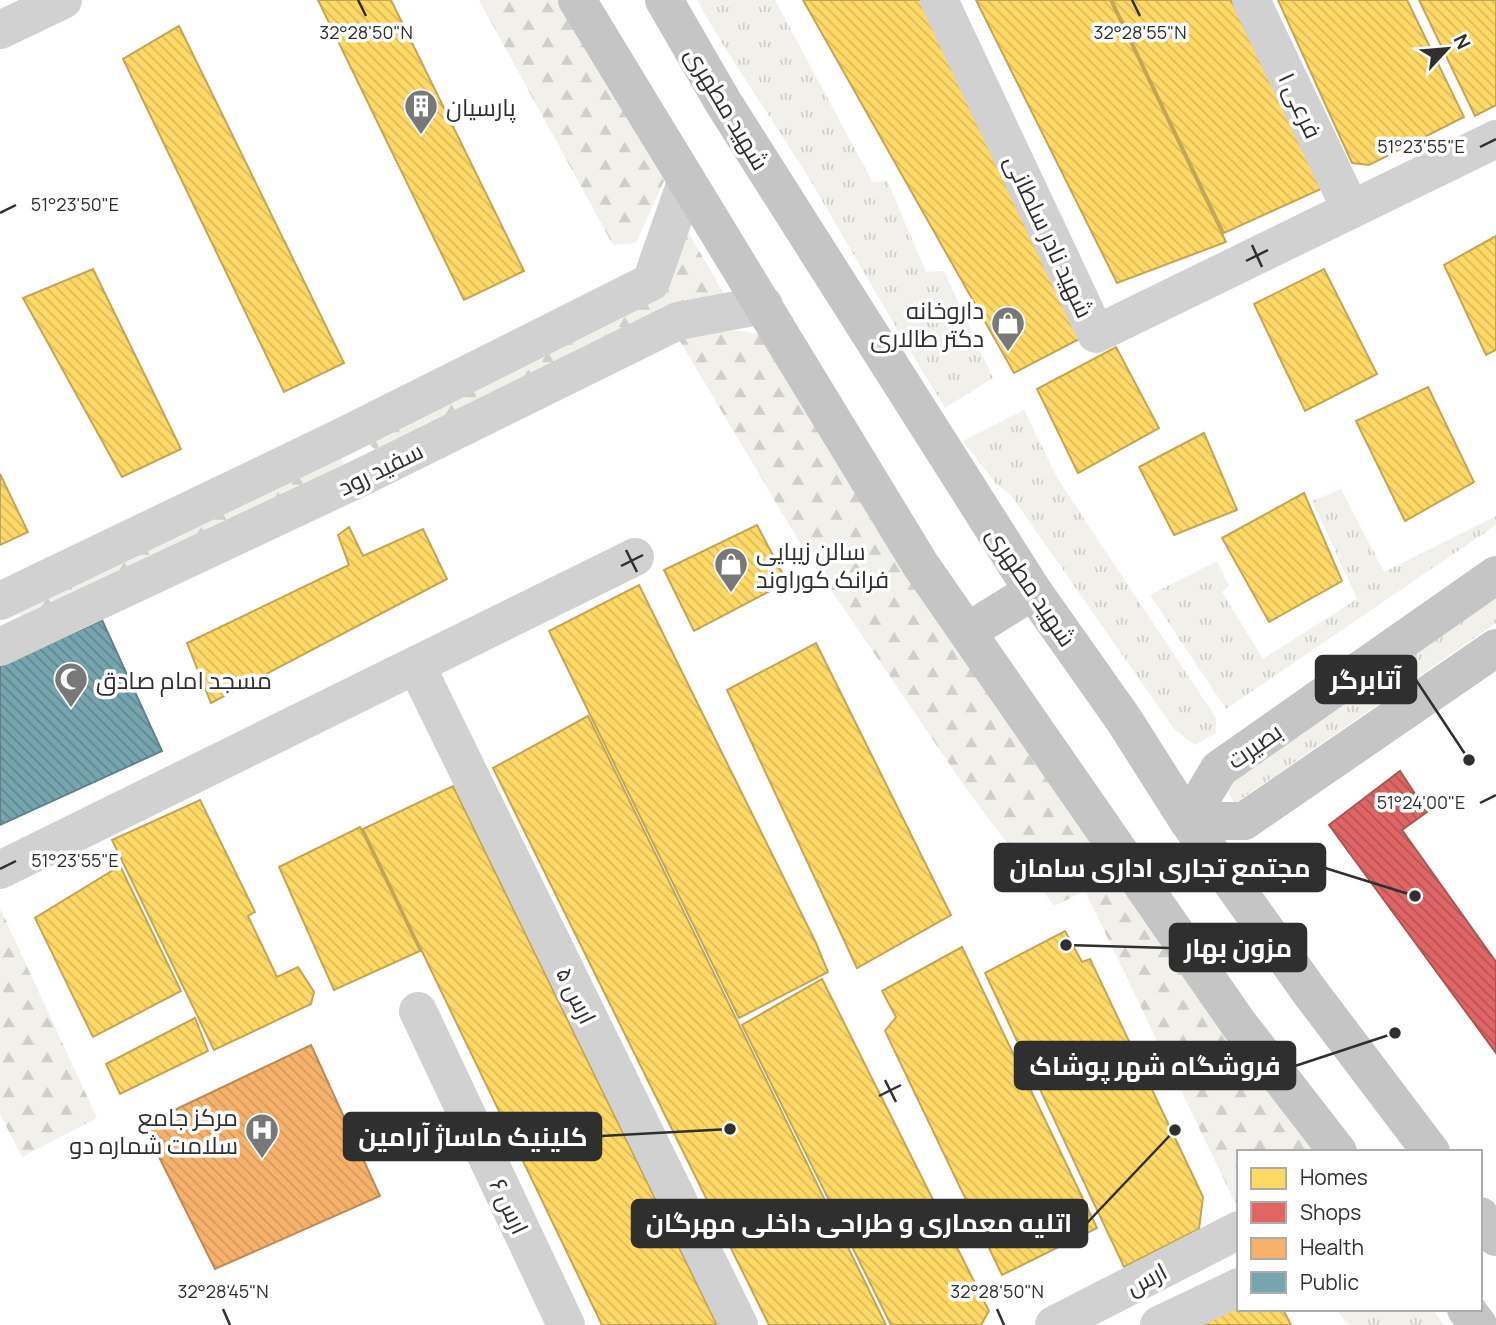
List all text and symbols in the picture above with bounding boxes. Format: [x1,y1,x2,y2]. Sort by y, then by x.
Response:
north arrow [1412,14,1482,84]
text: 32°28'50"N [319,20,413,44]
text: 32°28'55"N [1093,20,1187,44]
text: N [1448,30,1477,53]
street label: شهید مطهری [678,40,778,176]
street label: فرعی ۱ [1271,67,1331,143]
building icon: پارسیان [402,87,440,136]
place label: پارسیان [446,90,516,124]
text: 51°23'55"E [1377,134,1465,158]
street label: شهید نادر سلطانی [998,149,1102,323]
text: 51°23'50"E [31,192,119,216]
place label: داروخانه دکتر طالاری [870,293,984,354]
shop icon: داروخانه دکتر طالاری [989,304,1027,353]
street label: سفید رود [332,433,428,503]
street label: شهید مطهری [980,519,1084,653]
place label: سالن زیبایی فرانک کوراوند [756,534,889,595]
shop icon: سالن زیبایی فرانک کوراوند [712,545,750,594]
callout: آتابرگر [1316,656,1416,703]
mosque icon: مسجد امام صادق [52,660,90,709]
text: آتابرگر [1329,661,1403,697]
place label: مسجد امام صادق [96,663,272,697]
street label: بصیرت [1220,714,1288,776]
text: 51°24'00"E [1377,790,1465,814]
callout: مجتمع تجاری اداری سامان [995,844,1325,891]
text: 51°23'55"E [31,848,119,872]
text: مجتمع تجاری اداری سامان [1009,849,1311,885]
callout: مزون بهار [1170,924,1306,971]
text: مزون بهار [1183,929,1292,965]
street label: ارس ۵ [549,961,605,1029]
callout: فروشگاه شهر پوشاک [1015,1042,1295,1089]
text: فروشگاه شهر پوشاک [1029,1047,1281,1084]
place label: مرکز جامع سلامت شماره دو [69,1100,238,1161]
hospital icon: مرکز جامع سلامت شماره دو [243,1111,281,1160]
callout: کلینیک ماساژ آرامین [344,1113,601,1160]
text: کلینیک ماساژ آرامین [358,1118,588,1154]
legend [1237,1150,1482,1311]
text: Homes [1300,1163,1368,1191]
street label: ارس ۶ [483,1173,537,1239]
text: Shops [1300,1198,1361,1226]
callout: اتلیه معماری و طراحی داخلی مهرگان [632,1200,1087,1247]
text: اتلیه معماری و طراحی داخلی مهرگان [646,1204,1072,1240]
text: Health [1300,1233,1364,1261]
street label: ارس [1120,1254,1172,1302]
text: Public [1300,1268,1359,1296]
text: 32°28'45"N [177,1279,269,1303]
text: 32°28'50"N [950,1279,1044,1303]

